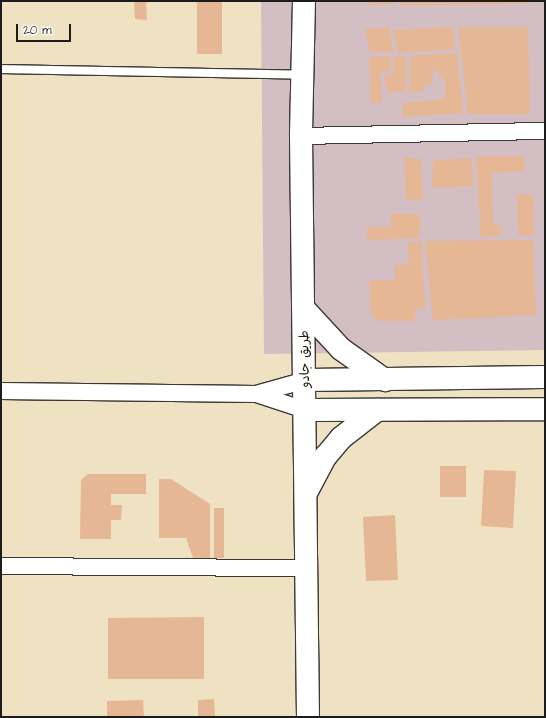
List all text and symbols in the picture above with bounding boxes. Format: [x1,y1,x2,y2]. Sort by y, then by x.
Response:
scale bar [18,16,73,42]
text: 20 m [23,22,52,39]
street label: طريق جادو [297,330,313,388]

